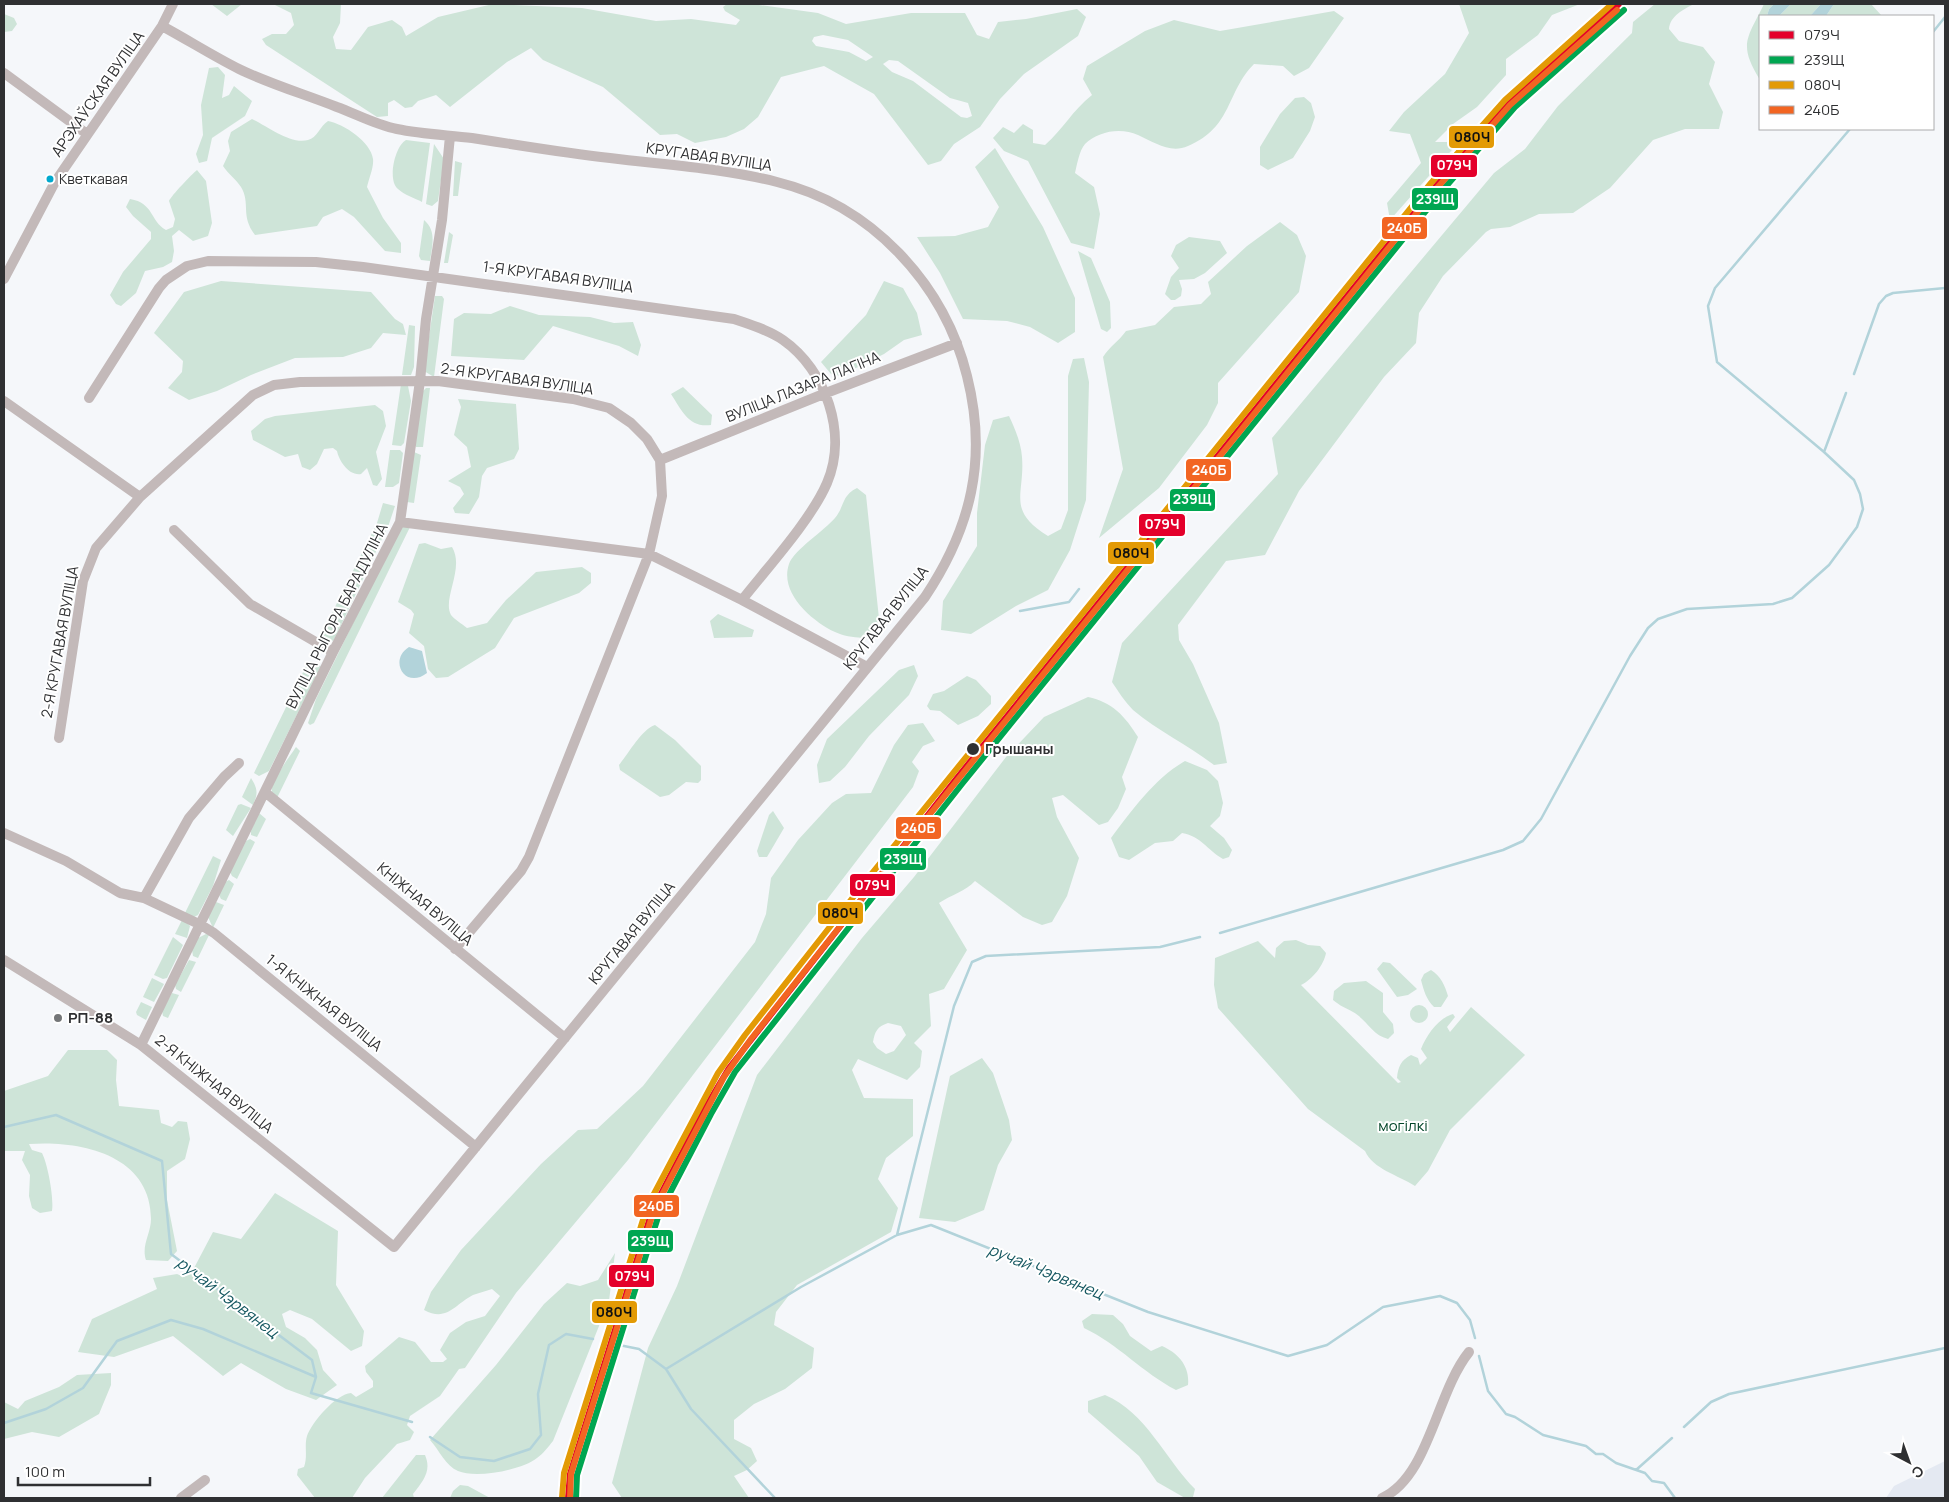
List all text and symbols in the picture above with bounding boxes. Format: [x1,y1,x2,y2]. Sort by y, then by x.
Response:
legend [1759,15,1934,130]
text: 079Ч [1804,24,1840,45]
street label: АРЭХАЎСКАЯ ВУЛІЦА [46,26,149,161]
text: 239Щ [1804,49,1844,70]
text: 080Ч [1804,74,1841,95]
text: 240Б [1804,99,1839,120]
line badge: 080Ч [1448,125,1495,149]
text: 080Ч [1454,127,1490,146]
street label: КРУГАВАЯ ВУЛІЦА [645,137,774,176]
line badge: 079Ч [1430,154,1478,178]
text: 079Ч [1437,155,1471,174]
place label: Кветкавая [59,169,128,188]
marker: Кветкавая [45,174,55,184]
line badge: 239Щ [1411,187,1459,211]
text: 239Щ [1416,189,1455,208]
line badge: 240Б [1381,216,1428,240]
text: 240Б [1387,218,1421,237]
street label: 1-Я КРУГАВАЯ ВУЛІЦА [482,256,635,298]
street label: ВУЛІЦА ЛАЗАРА ЛАГІНА [722,346,884,427]
street label: 2-Я КРУГАВАЯ ВУЛІЦА [439,357,595,400]
line badge: 240Б [1185,458,1232,482]
text: 240Б [1192,460,1226,479]
line badge: 239Щ [1169,488,1216,512]
text: 239Щ [1173,489,1212,508]
line badge: 079Ч [1138,513,1186,537]
text: 079Ч [1145,514,1179,533]
street label: ВУЛІЦА РЫГОРА БАРАДУЛІНА [281,519,393,712]
line badge: 080Ч [1107,541,1155,565]
text: 080Ч [1113,543,1149,562]
street label: КРУГАВАЯ ВУЛІЦА [838,561,933,674]
street label: 2-Я КРУГАВАЯ ВУЛІЦА [36,564,83,720]
place label: Грышаны [985,738,1054,759]
marker: Грышаны [965,741,981,757]
line badge: 240Б [895,816,942,840]
text: 240Б [901,818,935,837]
line badge: 239Щ [879,847,927,871]
text: 239Щ [884,849,923,868]
street label: КНІЖНАЯ ВУЛІЦА [373,857,478,950]
line badge: 079Ч [849,873,896,897]
text: 079Ч [855,875,889,894]
street label: КРУГАВАЯ ВУЛІЦА [584,876,680,989]
line badge: 080Ч [817,901,864,925]
text: 080Ч [822,903,858,922]
street label: 1-Я КНІЖНАЯ ВУЛІЦА [262,949,387,1056]
place label: РП-88 [68,1007,113,1028]
marker: РП-88 [52,1012,64,1024]
street label: 2-Я КНІЖНАЯ ВУЛІЦА [151,1029,278,1138]
park label: могілкі [1378,1115,1428,1136]
line badge: 240Б [633,1194,680,1218]
text: 240Б [639,1196,673,1215]
line badge: 239Щ [627,1229,674,1253]
text: 239Щ [631,1231,670,1250]
water label: ручай Чэрвянец [985,1238,1108,1305]
water label: ручай Чэрвянец [173,1251,284,1343]
line badge: 079Ч [608,1264,655,1288]
text: 079Ч [615,1266,649,1285]
line badge: 080Ч [591,1300,638,1324]
text: 080Ч [596,1302,632,1321]
north arrow [1884,1437,1934,1487]
scale bar [18,1454,150,1486]
text: 100 m [25,1461,65,1482]
text: С [1908,1462,1928,1483]

